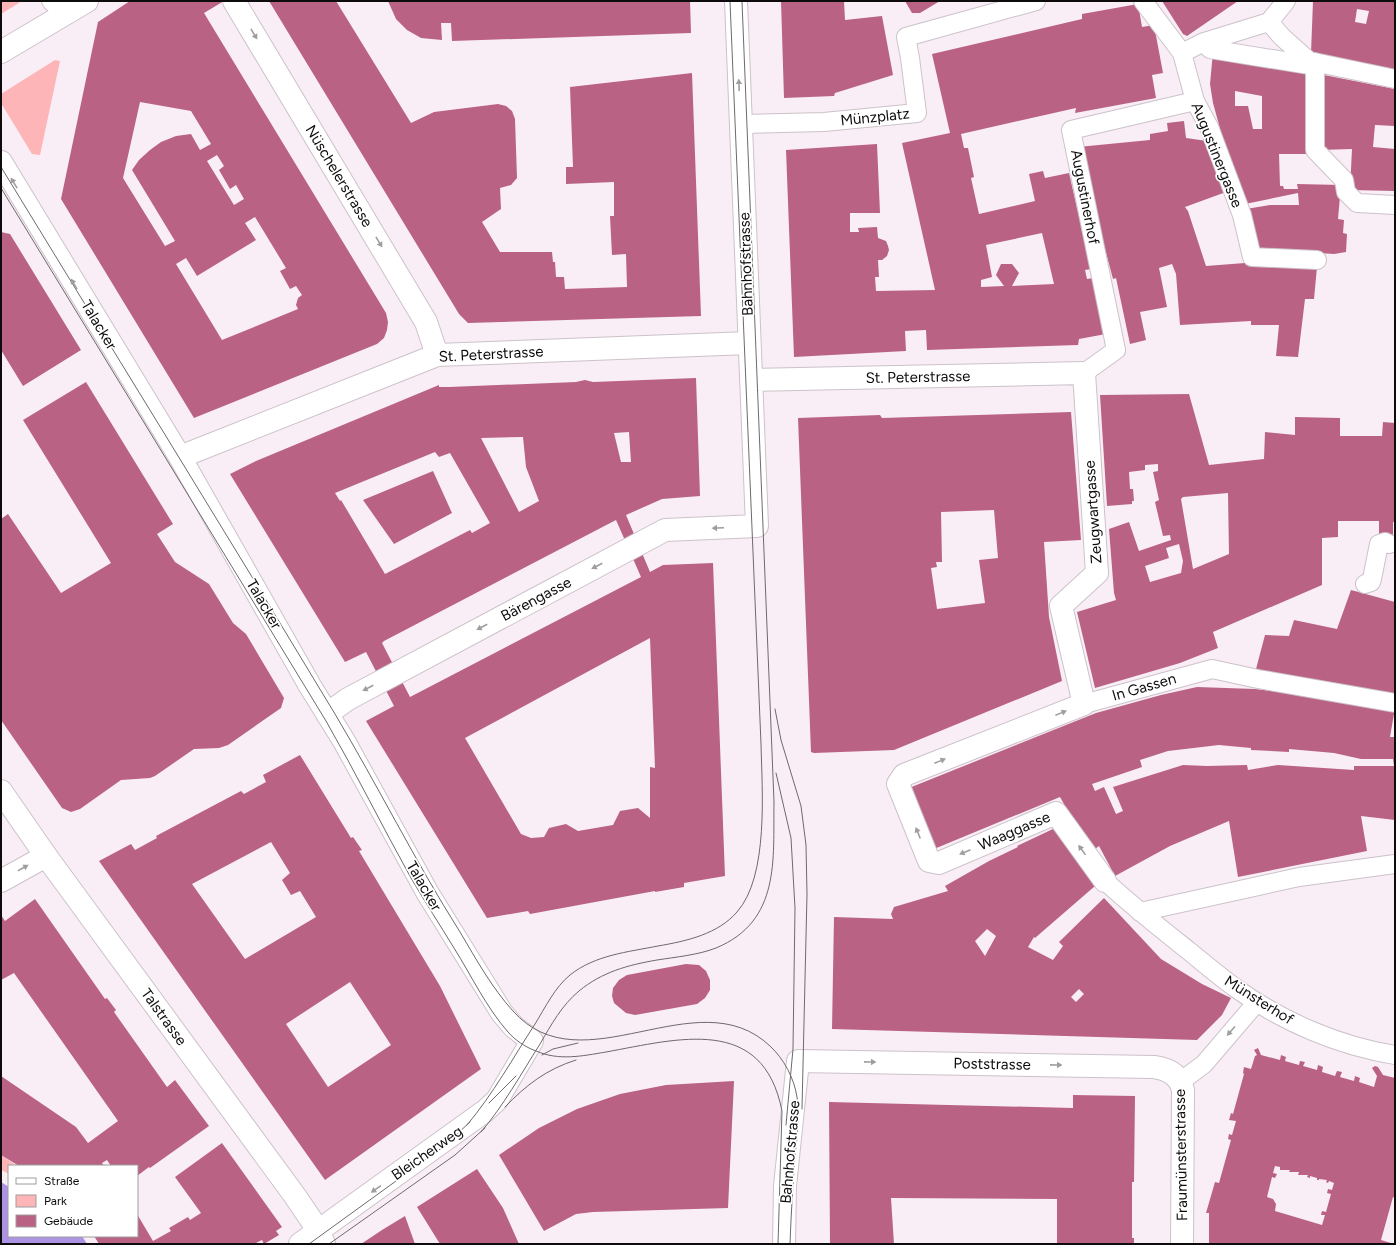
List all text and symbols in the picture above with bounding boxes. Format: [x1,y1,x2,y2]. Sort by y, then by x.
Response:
one-way arrow [251,28,258,40]
one-way arrow [736,78,742,91]
street label: Augustinergasse [1188,100,1246,210]
street label: Münzplatz [839,104,911,130]
street label: Nüschelerstrasse [301,122,377,230]
street label: Augustinerhof [1067,148,1103,246]
one-way arrow [10,178,18,188]
street label: Bahnhofstrasse [735,212,757,316]
one-way arrow [375,236,382,248]
one-way arrow [71,278,78,290]
street label: Talacker [77,297,121,353]
street label: St. Peterstrasse [438,342,544,366]
street label: St. Peterstrasse [865,367,971,387]
street label: Zeugwartgasse [1080,460,1106,564]
one-way arrow [711,525,724,531]
one-way arrow [591,563,603,570]
street label: Bärengasse [498,573,574,625]
street label: Talacker [243,576,285,632]
one-way arrow [477,624,488,631]
street label: In Gassen [1110,669,1178,705]
one-way arrow [362,685,373,691]
one-way arrow [1055,710,1067,716]
one-way arrow [934,758,946,764]
street label: Waaggasse [975,808,1053,854]
one-way arrow [915,827,921,839]
one-way arrow [1078,844,1086,855]
one-way arrow [959,849,970,855]
street label: Talacker [403,858,445,914]
one-way arrow [18,865,29,872]
street label: Münsterhof [1221,972,1297,1029]
street label: Talstrasse [137,985,191,1049]
one-way arrow [1227,1026,1236,1036]
street label: Poststrasse [953,1054,1031,1074]
one-way arrow [864,1059,877,1065]
one-way arrow [1050,1062,1063,1068]
street label: Fraumünsterstrasse [1171,1089,1191,1221]
street label: Bahnhofstrasse [777,1100,803,1204]
street label: Bleicherweg [388,1122,466,1184]
legend [8,1165,138,1237]
text: Straße [44,1174,80,1188]
one-way arrow [371,1185,381,1193]
text: Park [44,1194,67,1208]
text: Gebäude [44,1214,94,1228]

